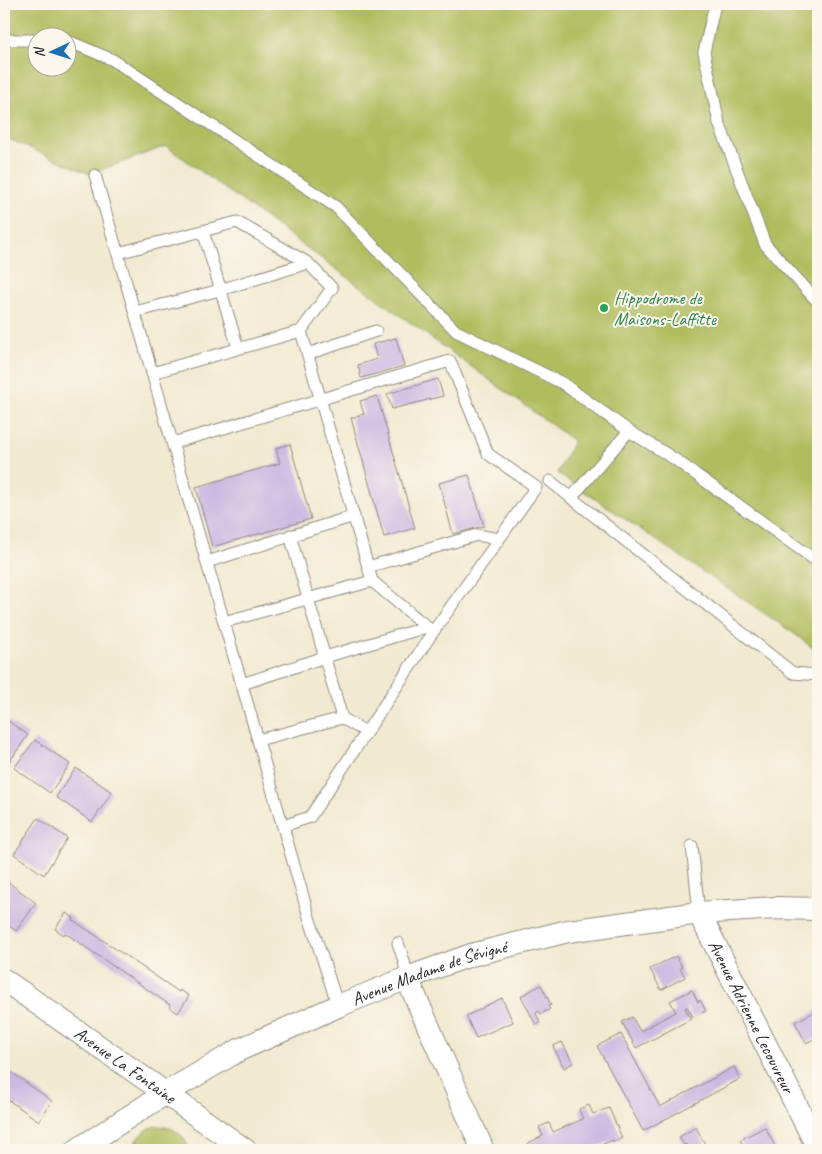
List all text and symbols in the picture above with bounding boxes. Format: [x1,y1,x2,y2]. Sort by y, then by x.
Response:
north arrow [28,28,78,78]
text: N [31,46,48,58]
place label: Hippodrome de Maisons-Laffitte [614,287,717,330]
marker: Hippodrome de Maisons-Laffitte [598,302,610,314]
street label: Avenue Madame de Sévigné [348,935,512,1010]
street label: Avenue Adrienne Lecouvreur [704,936,800,1099]
street label: Avenue La Fontaine [70,1022,181,1109]

